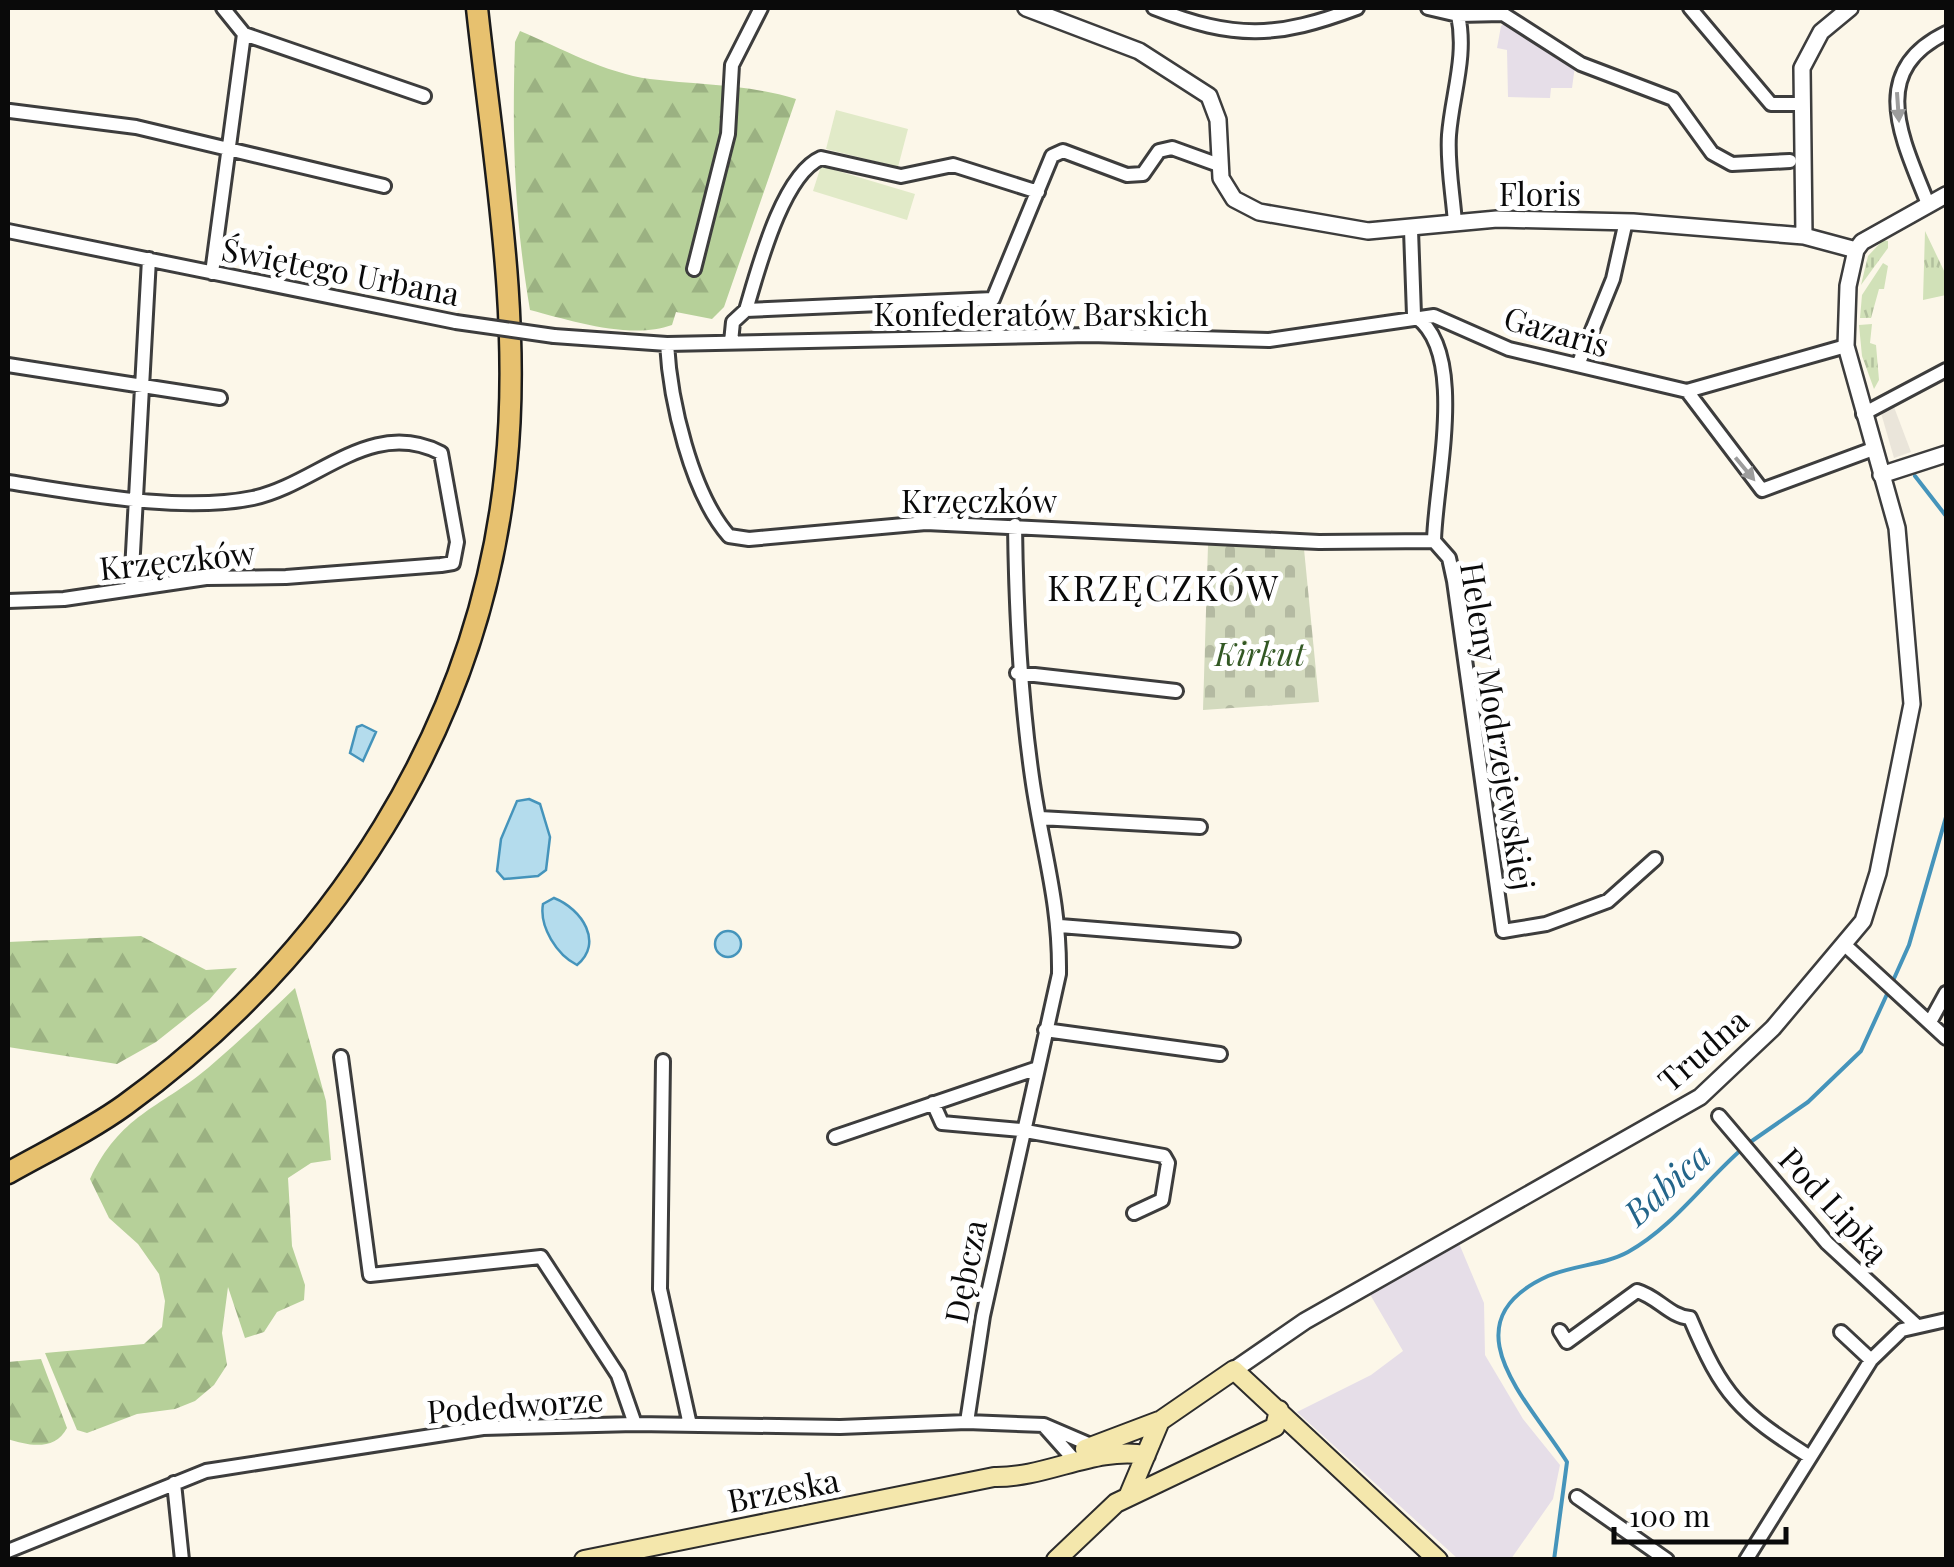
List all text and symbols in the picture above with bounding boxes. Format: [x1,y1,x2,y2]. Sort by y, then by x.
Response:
one-way arrow [1890,92,1906,123]
street label: Floris [1499,171,1581,214]
street label: Świętego Urbana [219,226,463,314]
street label: Konfederatów Barskich [873,291,1209,334]
street label: Gazaris [1499,295,1615,365]
one-way arrow [1734,457,1755,482]
street label: Krzęczków [901,478,1057,521]
street label: Krzęczków [97,529,257,589]
street label: Heleny Modrzejewskiej [1452,559,1546,893]
district label: KRZĘCZKÓW [1047,563,1281,610]
park label: Kirkut [1213,631,1306,674]
street label: Trudna [1648,998,1756,1100]
water label: Babica [1611,1131,1720,1236]
street label: Pod Lipką [1771,1137,1899,1271]
street label: Dębcza [933,1216,995,1326]
street label: Podedworze [425,1376,605,1432]
street label: Brzeska [723,1457,843,1521]
scale bar [1614,1482,1786,1544]
text: 100 m [1629,1495,1711,1535]

